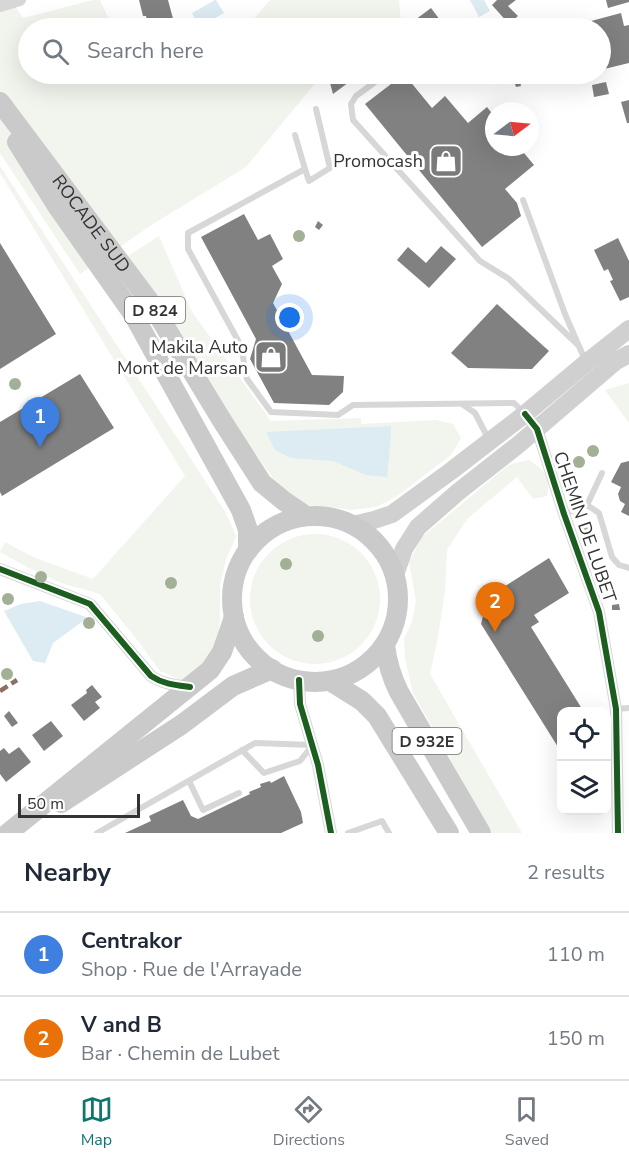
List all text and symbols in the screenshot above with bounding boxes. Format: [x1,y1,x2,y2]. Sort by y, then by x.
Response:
search box [18,18,611,84]
icon: search [39,35,72,68]
text: Search here [87,36,204,66]
north arrow [485,102,539,156]
shop icon: Promocash [428,143,464,179]
place label: Promocash [333,149,423,173]
street label: ROCADE SUD [47,170,136,277]
road number: D 824 [125,297,185,323]
your location [275,303,304,332]
place label: Makila Auto Mont de Marsan [117,335,248,380]
shop icon: Makila Auto Mont de Marsan [253,339,289,375]
pin: 1 [20,398,60,447]
street label: CHEMIN DE LUBET [548,448,622,606]
pin: 2 [476,582,514,632]
map controls [557,707,611,815]
button: locate [557,707,611,761]
road number: D 932E [392,728,462,754]
button: layers [557,761,611,815]
scale bar [18,791,140,818]
text: 50 m [27,793,64,815]
text: Nearby [24,855,111,890]
text: 2 results [527,859,605,886]
text: Centrakor [81,926,182,956]
text: 1 [38,941,50,968]
text: 110 m [547,941,605,968]
text: Shop · Rue de l'Arrayade [81,956,302,983]
text: V and B [81,1010,162,1040]
text: 2 [38,1025,50,1052]
text: 150 m [547,1025,605,1052]
text: Bar · Chemin de Lubet [81,1040,279,1067]
tab: Map [80,1093,113,1151]
tab: Directions [273,1093,345,1151]
tab: Saved [505,1093,549,1151]

